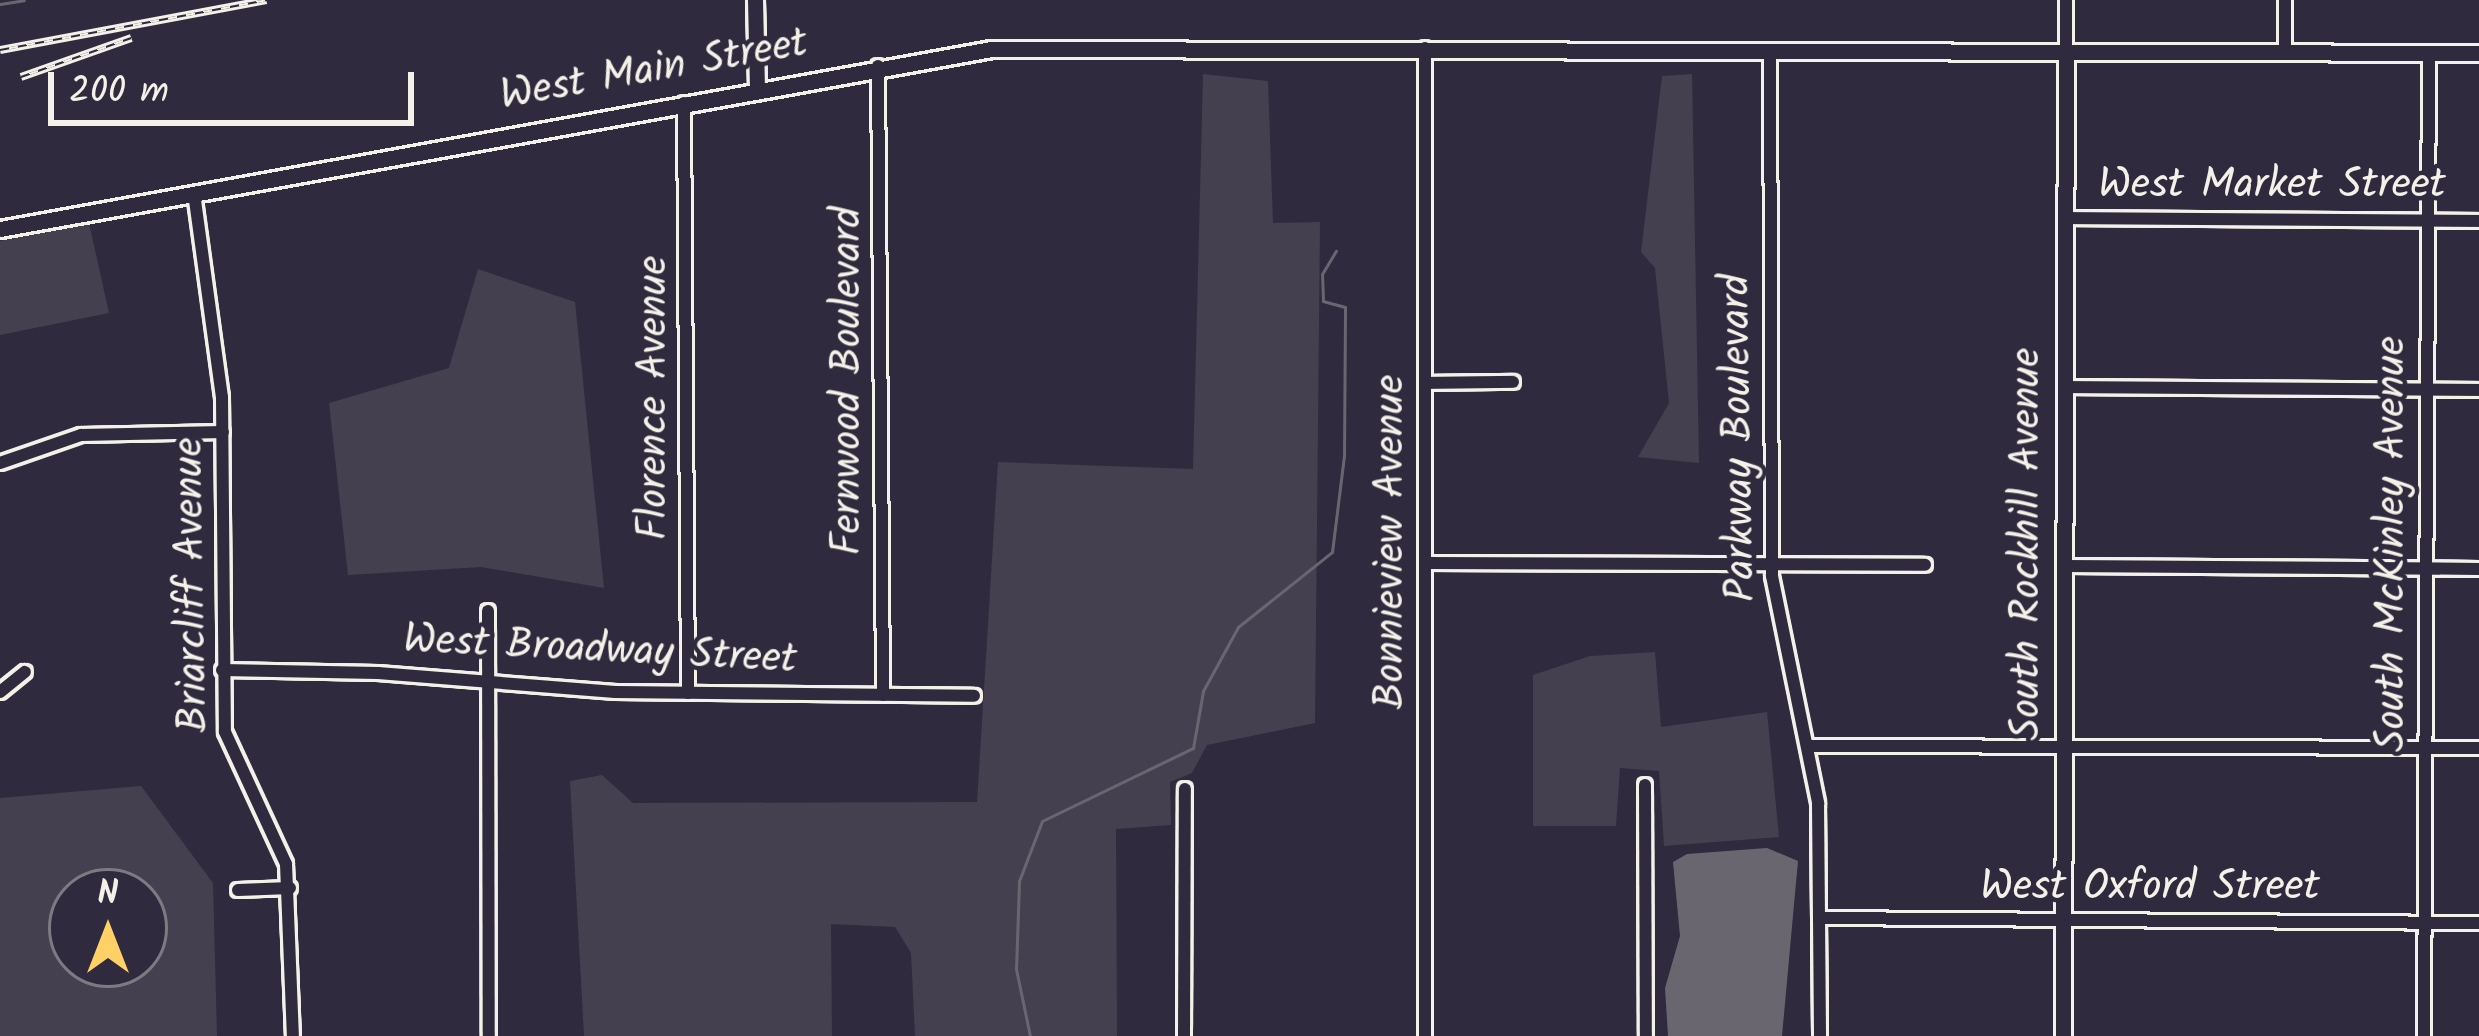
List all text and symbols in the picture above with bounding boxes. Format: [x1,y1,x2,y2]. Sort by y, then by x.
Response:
street label: West Main Street [496,19,812,123]
scale bar [54,48,420,122]
text: 200 m [69,64,169,121]
street label: West Market Street [2098,161,2446,211]
street label: Fernwood Boulevard [824,207,874,555]
street label: Florence Avenue [630,256,680,540]
street label: Parkway Boulevard [1712,274,1768,602]
street label: South McKinley Avenue [2368,336,2418,752]
street label: South Rockhill Avenue [2003,348,2053,740]
street label: Bonnieview Avenue [1367,375,1417,709]
street label: Briarcliff Avenue [165,437,221,733]
street label: West Broadway Street [402,616,798,686]
street label: West Oxford Street [1980,863,2320,913]
north arrow [48,868,168,988]
text: N [98,868,118,921]

